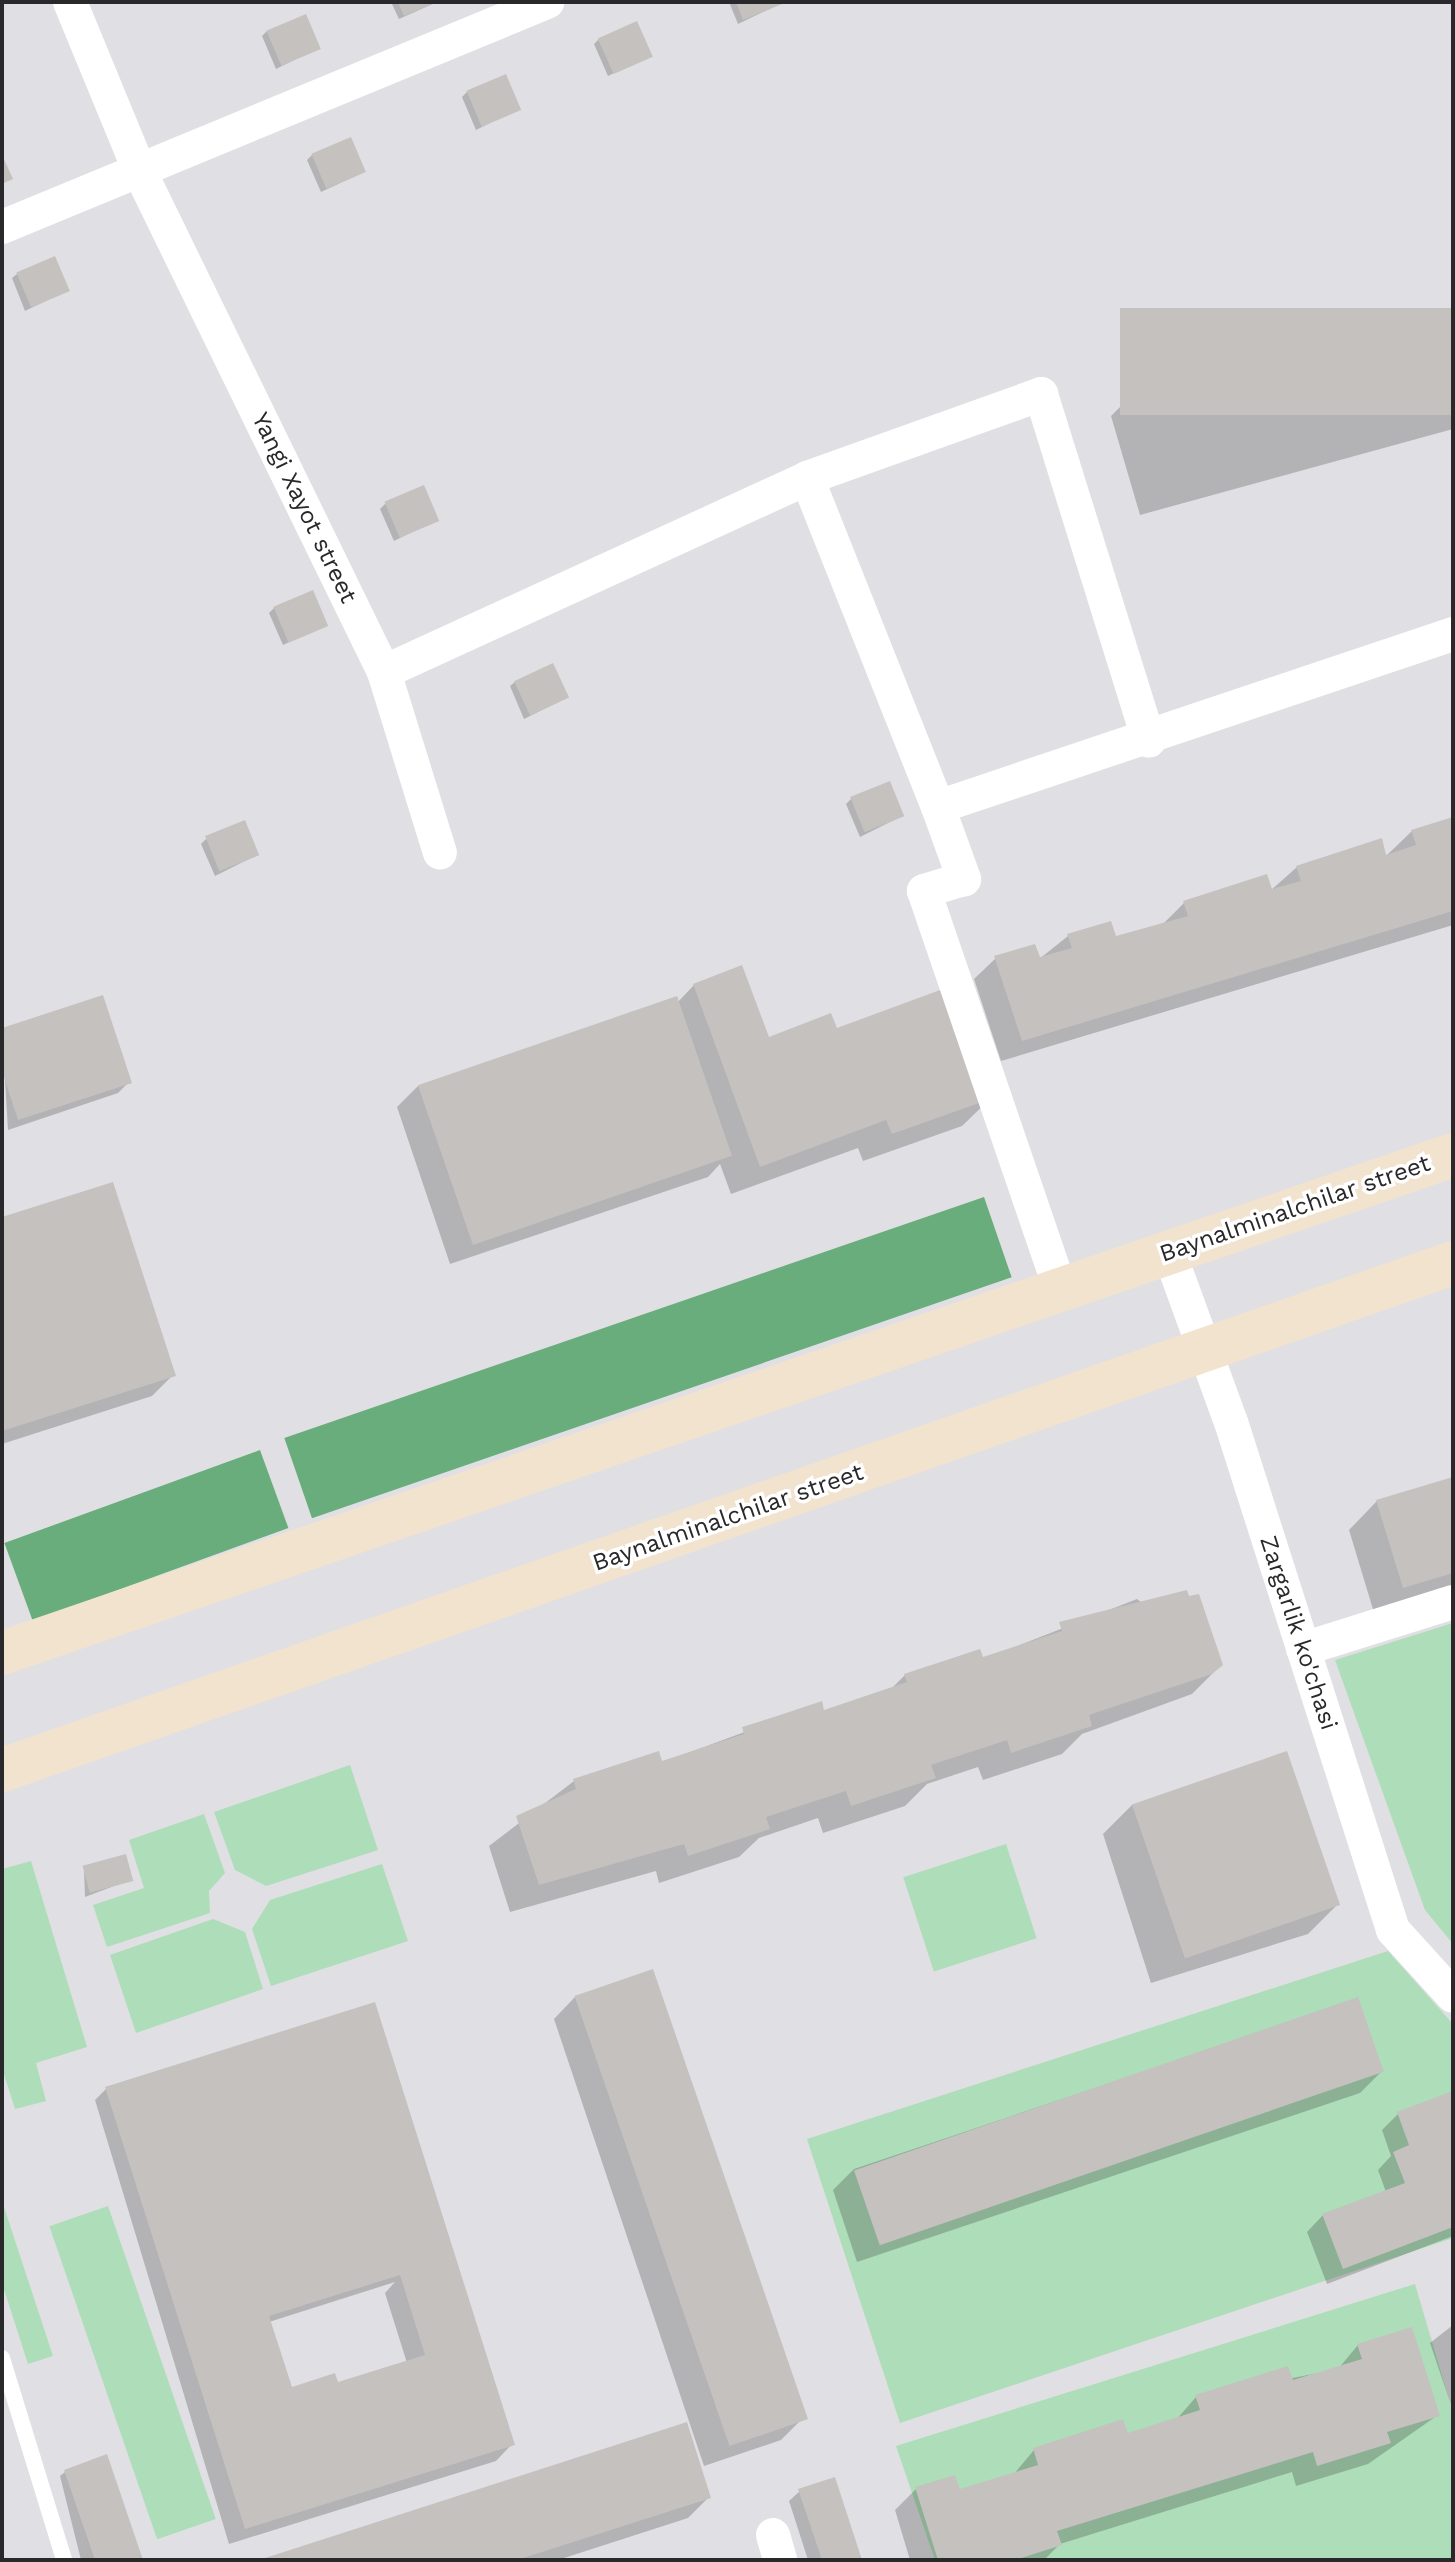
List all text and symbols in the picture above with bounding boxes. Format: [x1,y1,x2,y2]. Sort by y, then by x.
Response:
street label: Yangi Xayot street [245,408,363,608]
street label: Baynalminalchilar street [1156,1149,1434,1269]
street label: Baynalminalchilar street [589,1458,867,1578]
street label: Zargarlik ko'chasi [1253,1532,1343,1734]

